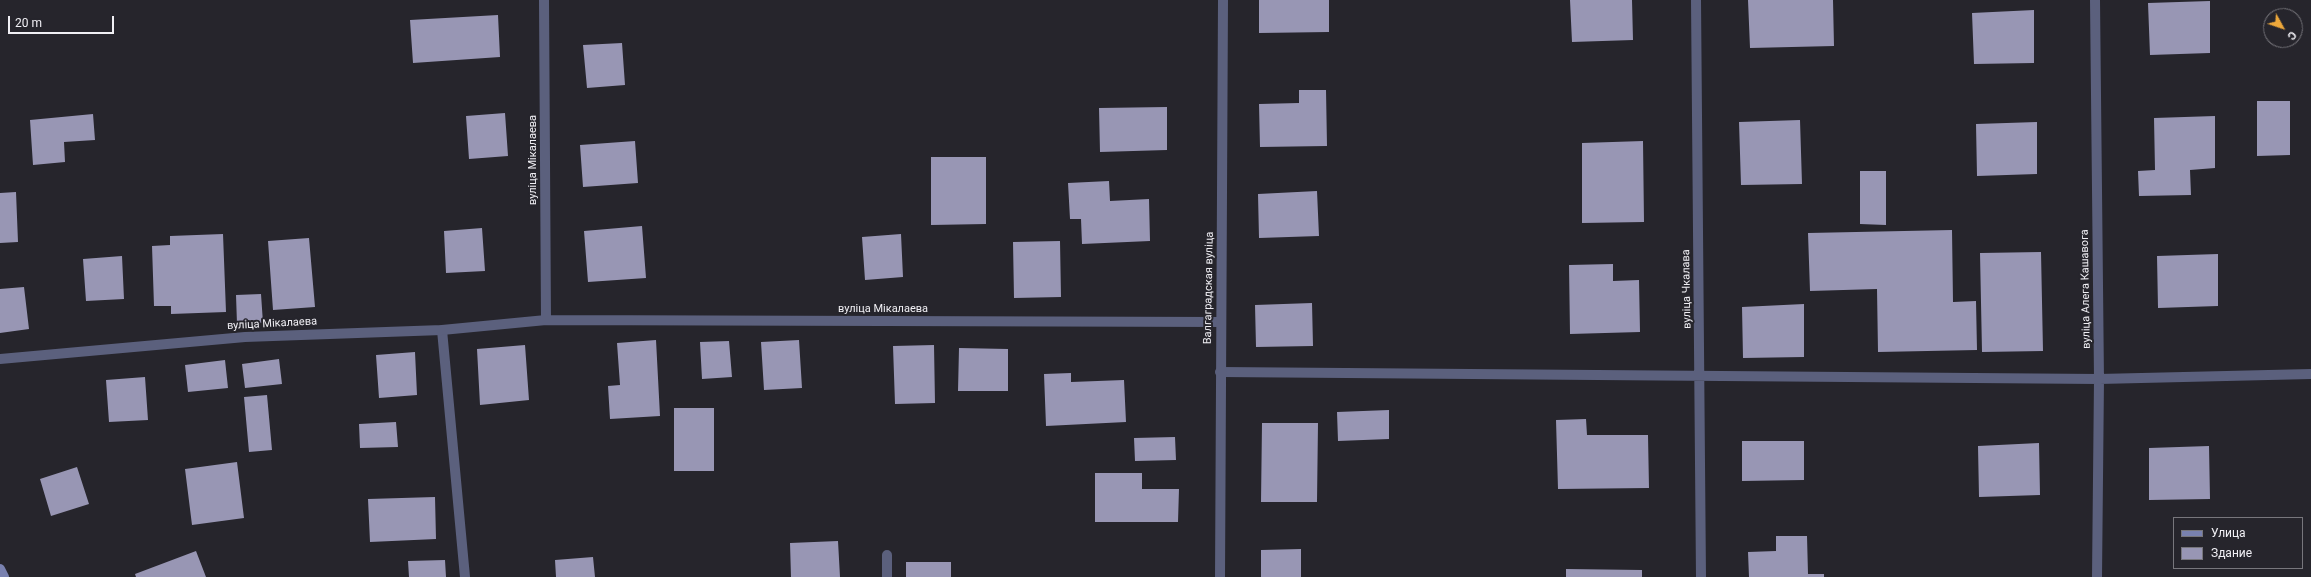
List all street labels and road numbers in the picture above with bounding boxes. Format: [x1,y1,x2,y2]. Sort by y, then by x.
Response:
street label: вуліца Мікалаева [526,115,540,205]
street label: вуліца Алега Кашавога [2078,229,2094,349]
street label: Валгаградская вуліца [1201,232,1217,344]
street label: вуліца Чкалава [1680,249,1694,329]
street label: вуліца Мікалаева [838,302,928,316]
street label: вуліца Мікалаева [227,315,317,333]

